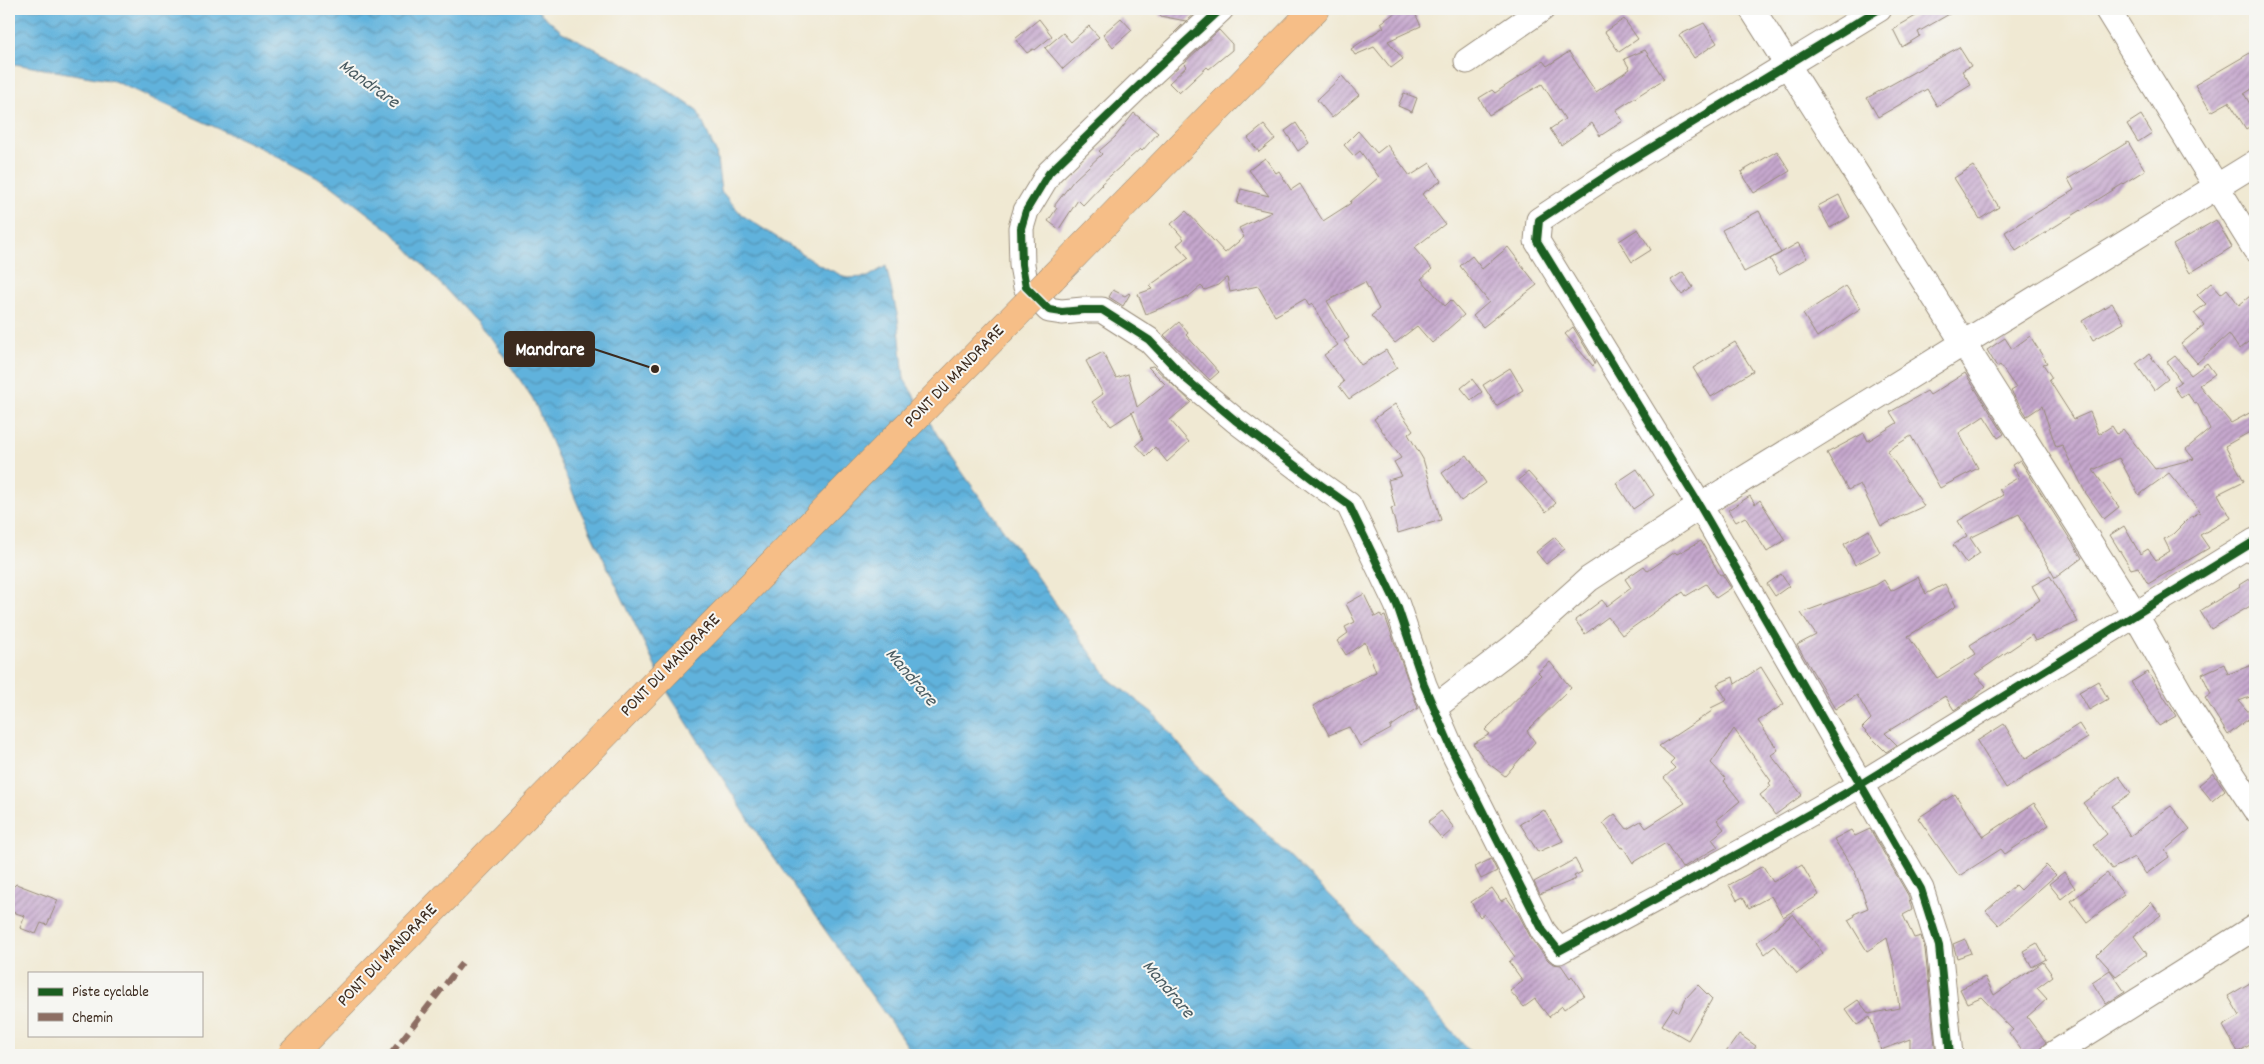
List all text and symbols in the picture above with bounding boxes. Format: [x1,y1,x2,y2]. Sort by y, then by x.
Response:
water label: Mandrare [332,54,405,117]
street label: PONT DU MANDRARE [899,320,1011,434]
callout: Mandrare [505,332,594,366]
text: Mandrare [515,338,585,365]
street label: PONT DU MANDRARE [615,609,727,723]
water label: Mandrare [877,643,944,714]
street label: PONT DU MANDRARE [332,899,444,1013]
water label: Mandrare [1134,955,1201,1026]
legend [28,972,202,1036]
text: Piste cyclable [72,982,149,1004]
text: Chemin [72,1008,113,1030]

